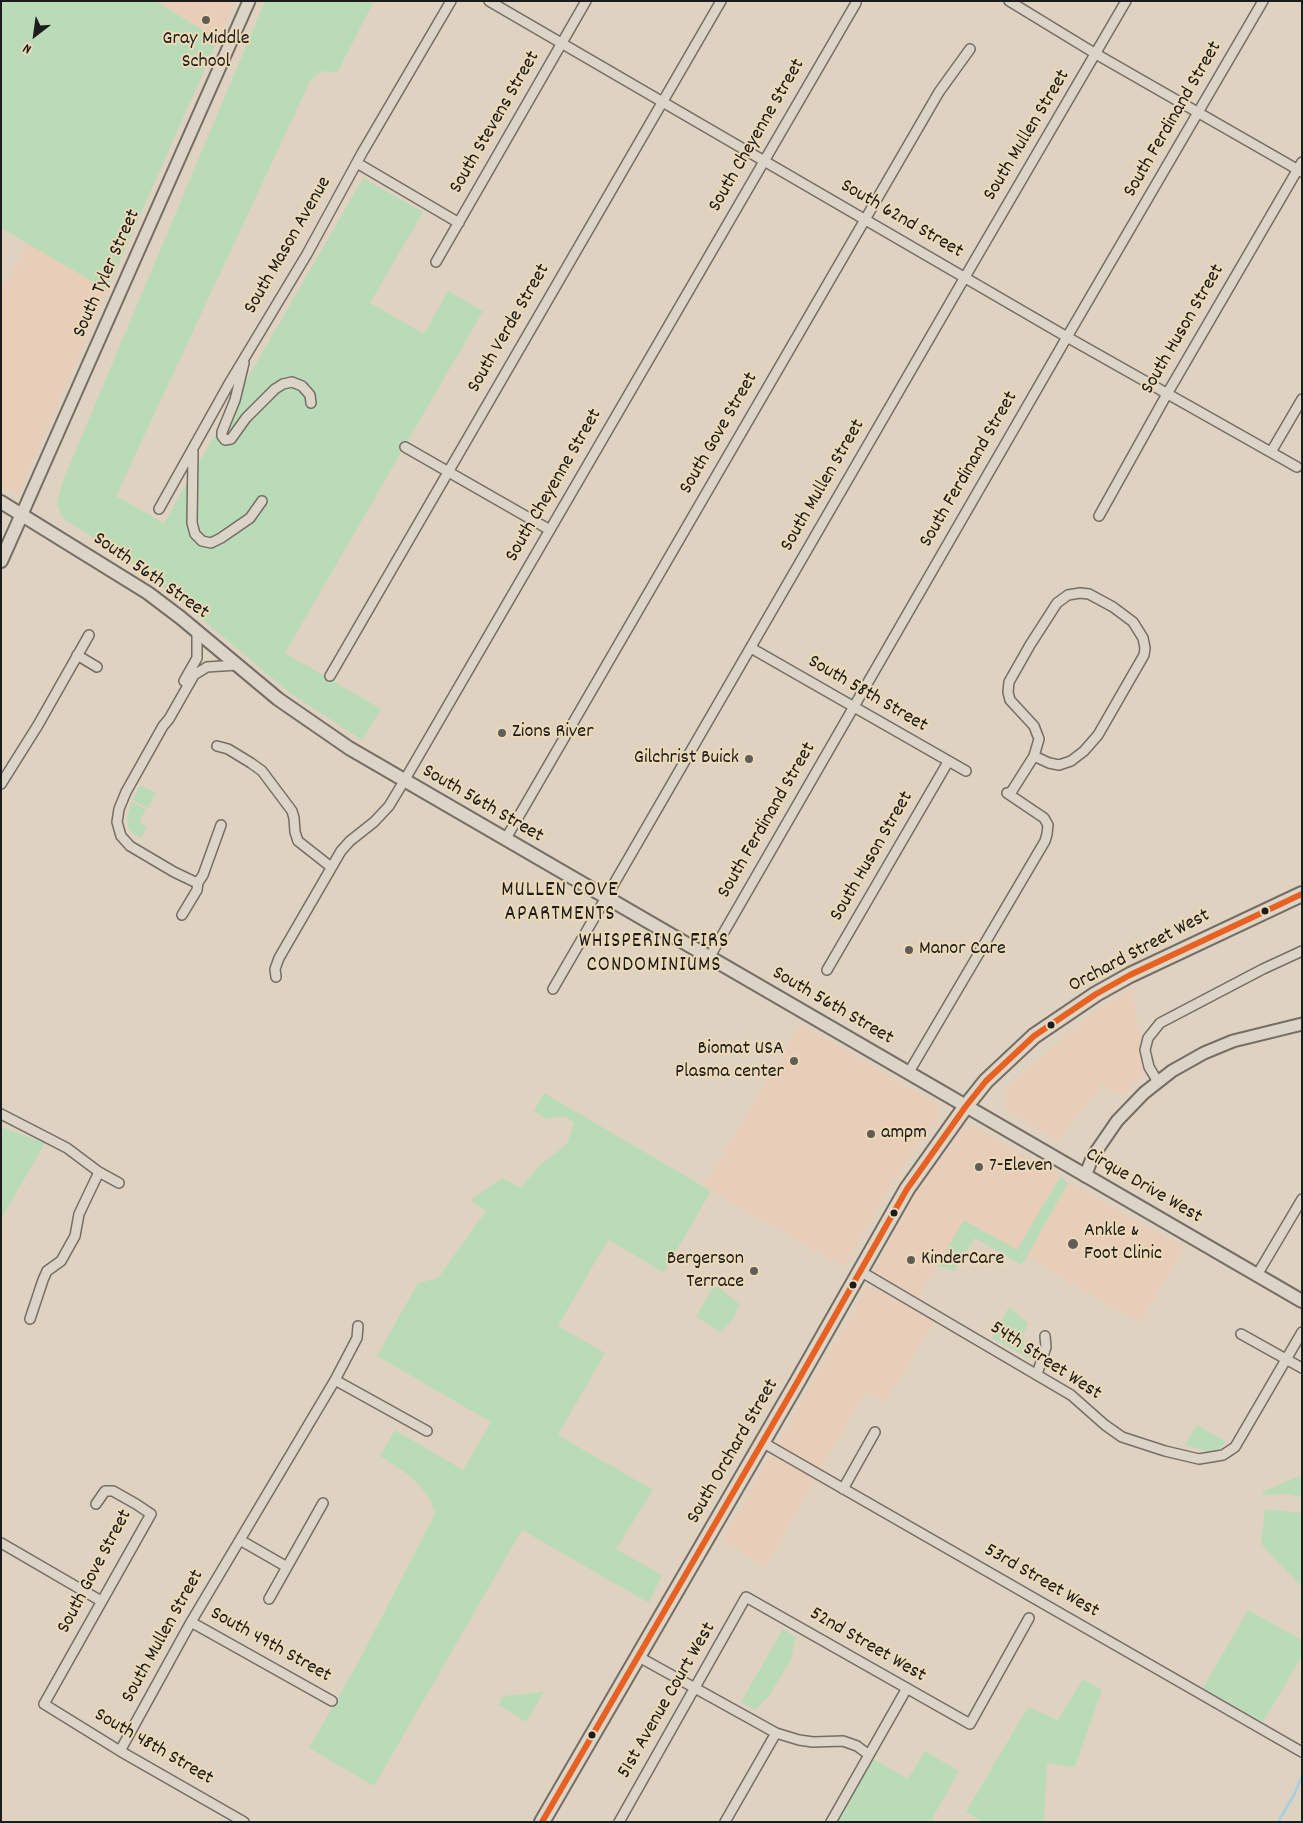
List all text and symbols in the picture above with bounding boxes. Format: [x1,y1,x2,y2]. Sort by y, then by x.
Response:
north arrow [10,10,60,60]
marker: Gray Middle School [200,14,212,26]
place label: Gray Middle School [162,28,250,75]
text: N [20,38,36,58]
street label: South Ferdinand Street [1120,38,1228,202]
street label: South Stevens Street [445,48,547,198]
street label: South Cheyenne Street [704,55,812,217]
street label: South Mullen Street [979,66,1077,206]
street label: South Mason Avenue [240,173,338,319]
street label: South 62nd Street [835,175,967,265]
street label: South Tyler Street [69,206,147,342]
street label: South Verde Street [463,260,557,398]
street label: South Huson Street [1137,261,1231,399]
street label: South Gove Street [675,369,765,499]
street label: South Ferdinand Street [916,388,1024,552]
street label: South Cheyenne Street [501,405,609,567]
street label: South Mullen Street [776,416,872,556]
street label: South 56th Street [87,528,213,626]
street label: South 58th Street [803,651,931,739]
place label: Zions River [512,721,594,745]
marker: Zions River [496,727,508,739]
street label: South Ferdinand Street [714,739,822,903]
place label: Gilchrist Buick [634,747,739,771]
marker: Gilchrist Buick [743,753,755,765]
street label: South 56th Street [417,761,547,849]
street label: South Huson Street [826,788,920,926]
district label: MULLEN COVE APARTMENTS [500,879,620,929]
street label: Orchard Street West [1065,905,1215,999]
unlabelled marker [1260,906,1270,916]
district label: WHISPERING FIRS CONDOMINIUMS [577,930,731,980]
place label: Manor Care [919,938,1006,962]
marker: Manor Care [903,944,915,956]
street label: South 56th Street [767,963,897,1051]
unlabelled marker [1046,1020,1056,1030]
place label: Biomat USA Plasma center [675,1038,784,1085]
marker: Biomat USA Plasma center [788,1055,800,1067]
place label: ampm [881,1122,927,1146]
marker: ampm [865,1128,877,1140]
street label: Cirque Drive West [1080,1144,1206,1230]
place label: 7-Eleven [989,1155,1053,1179]
marker: 7-Eleven [973,1161,985,1173]
unlabelled marker [889,1208,899,1218]
place label: Ankle & Foot Clinic [1084,1220,1162,1267]
marker: Ankle & Foot Clinic [1066,1237,1080,1251]
place label: Bergerson Terrace [667,1248,744,1295]
place label: KinderCare [921,1248,1004,1272]
marker: KinderCare [905,1254,917,1266]
marker: Bergerson Terrace [748,1265,760,1277]
unlabelled marker [848,1280,858,1290]
street label: 54th Street West [985,1317,1105,1407]
street label: South Orchard Street [683,1375,785,1529]
street label: South Gove Street [53,1506,139,1638]
street label: 53rd Street West [979,1539,1103,1625]
street label: South Mullen Street [117,1566,211,1708]
street label: South 49th Street [205,1603,335,1689]
street label: 52nd Street West [805,1603,929,1689]
street label: 51st Avenue Court West [614,1619,722,1783]
street label: South 48th Street [89,1704,217,1792]
unlabelled marker [587,1730,597,1740]

